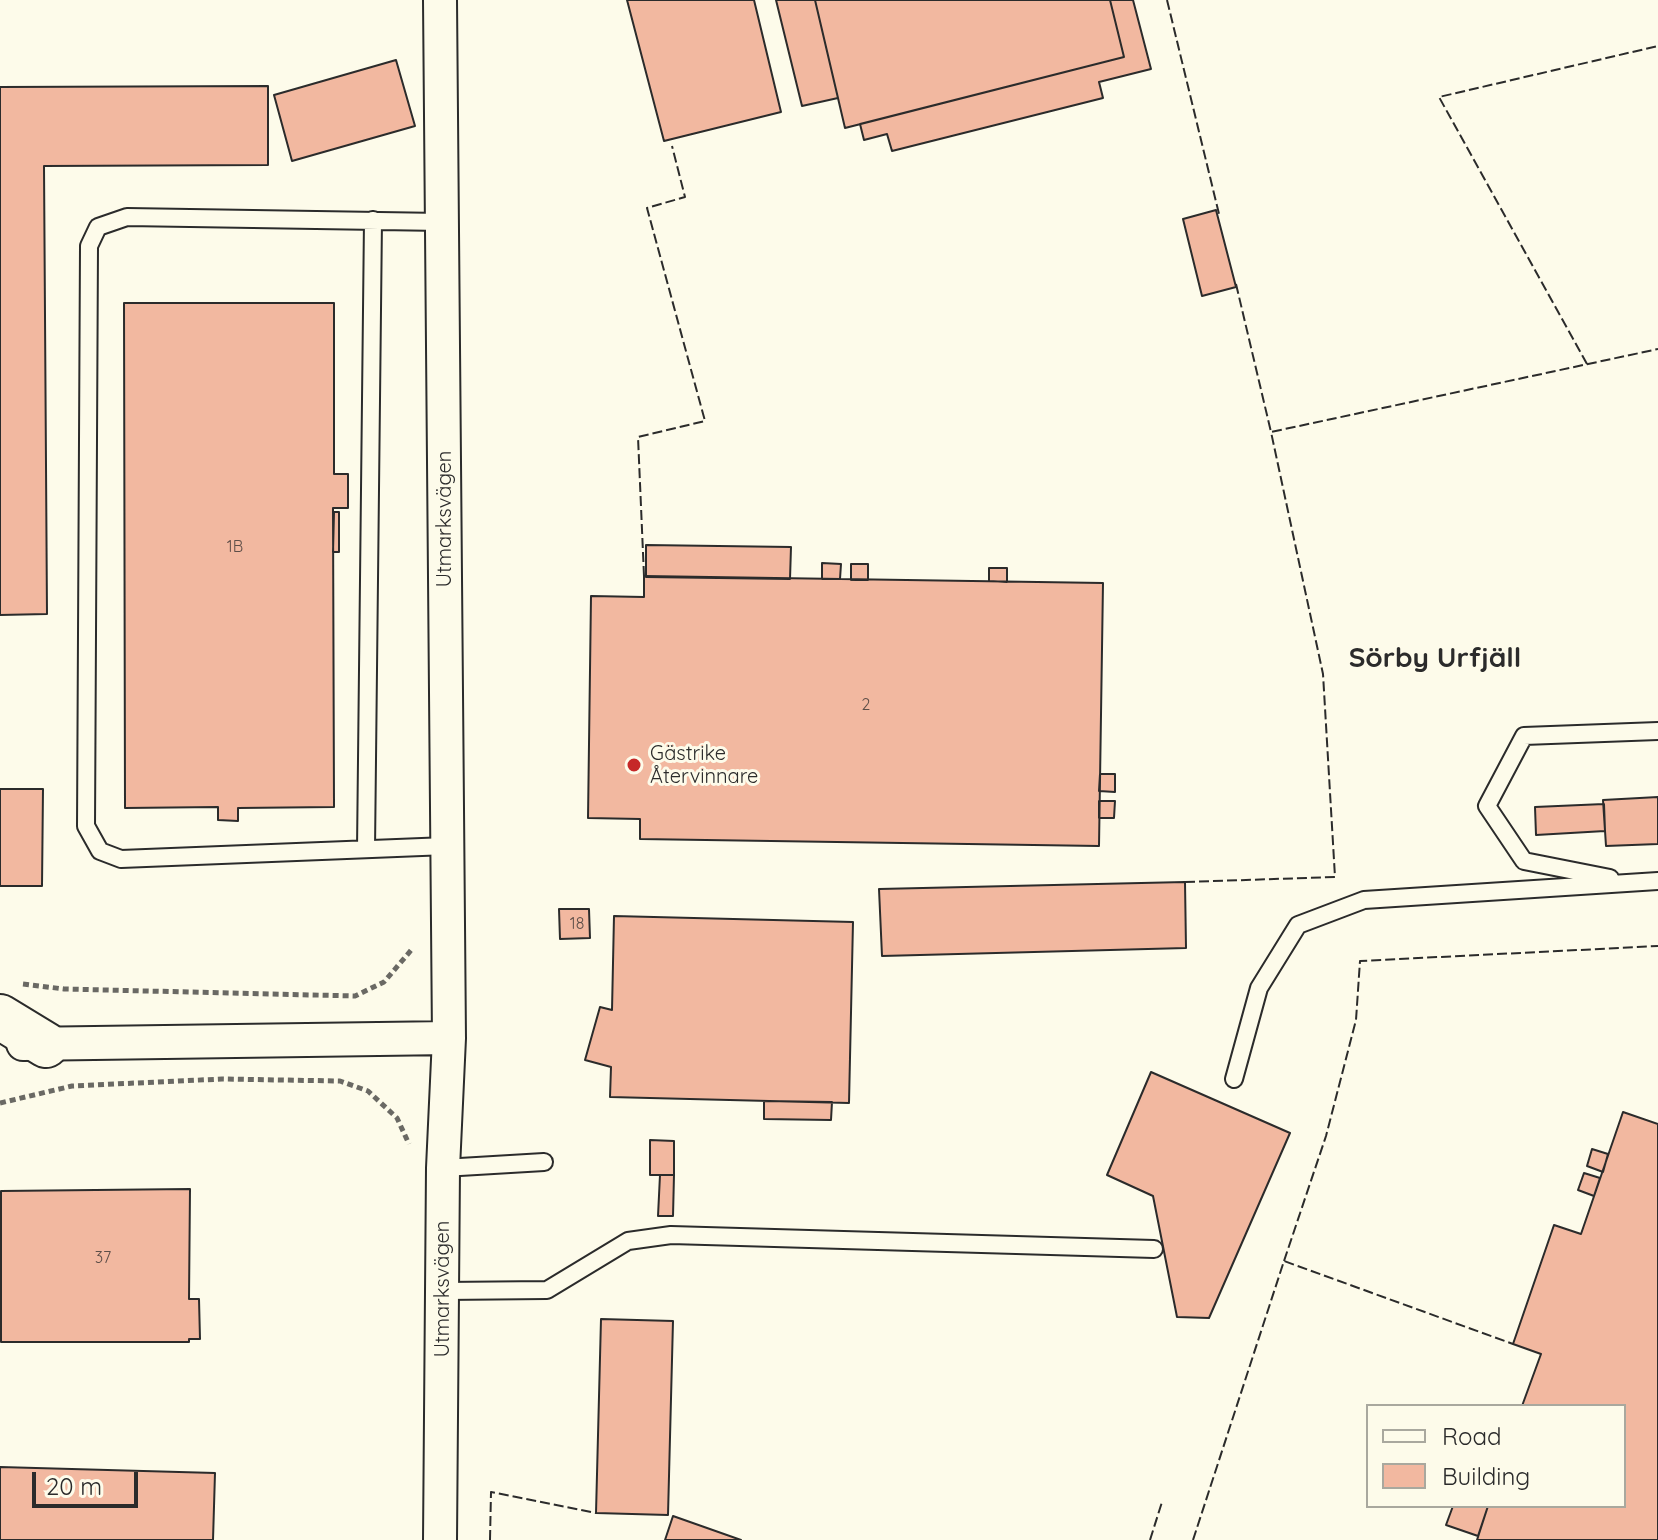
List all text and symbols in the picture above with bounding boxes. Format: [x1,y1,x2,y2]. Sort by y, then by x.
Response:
street label: Utmarksvägen [433,451,457,587]
house number: 1B [227,537,243,557]
district label: Sörby Urfjäll [1349,642,1521,676]
house number: 2 [862,695,870,715]
place label: Gästrike Återvinnare [650,742,758,789]
marker: Gästrike Återvinnare [625,756,643,774]
house number: 18 [570,914,584,934]
street label: Utmarksvägen [431,1221,455,1357]
house number: 37 [95,1248,111,1268]
legend [1366,1404,1626,1508]
text: Road [1442,1421,1502,1451]
scale bar [36,1456,142,1506]
text: Building [1442,1461,1530,1491]
text: 20 m [46,1471,102,1501]

